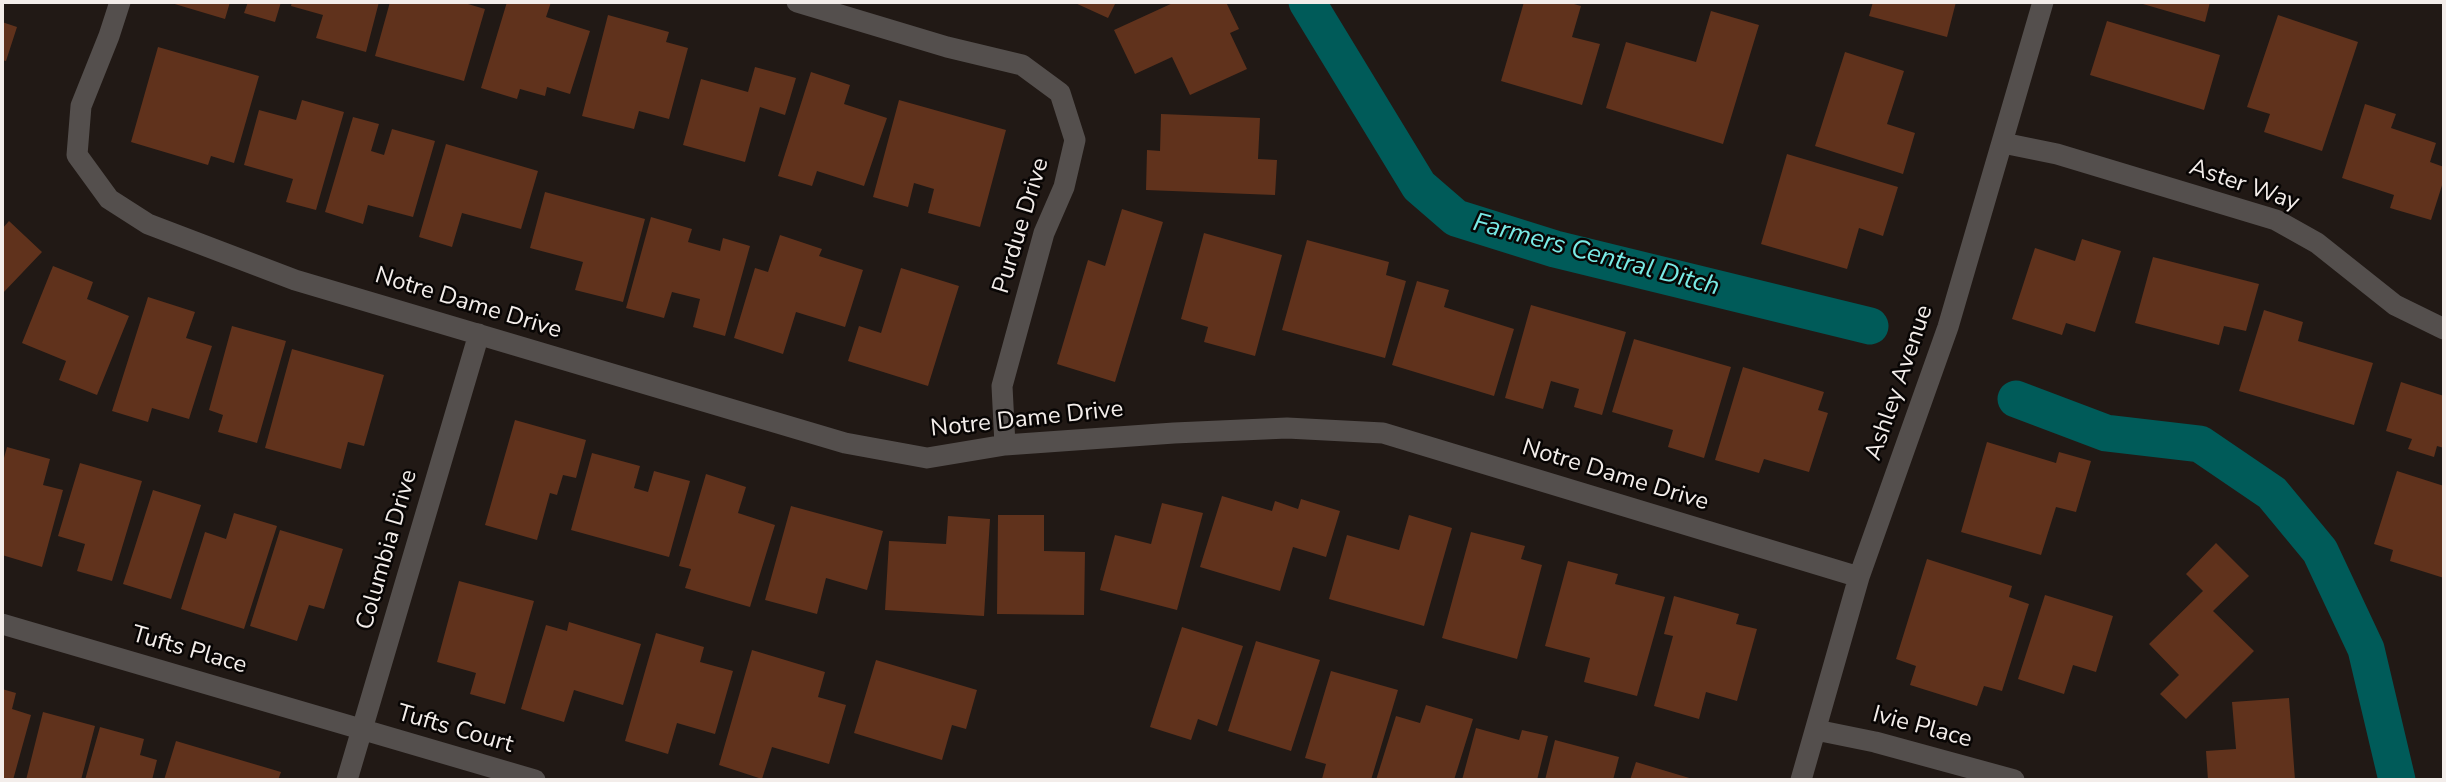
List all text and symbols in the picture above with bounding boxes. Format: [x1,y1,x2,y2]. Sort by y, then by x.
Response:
street label: Aster Way [2185,154,2303,218]
street label: Purdue Drive [988,155,1056,297]
water label: Farmers Central Ditch [1469,208,1723,304]
street label: Notre Dame Drive [371,262,565,346]
street label: Ashley Avenue [1860,302,1940,464]
street label: Notre Dame Drive [929,396,1125,444]
street label: Notre Dame Drive [1518,434,1712,518]
street label: Columbia Drive [351,467,425,633]
street label: Tufts Place [128,621,250,681]
street label: Tufts Court [394,700,516,760]
street label: Ivie Place [1869,701,1975,755]

